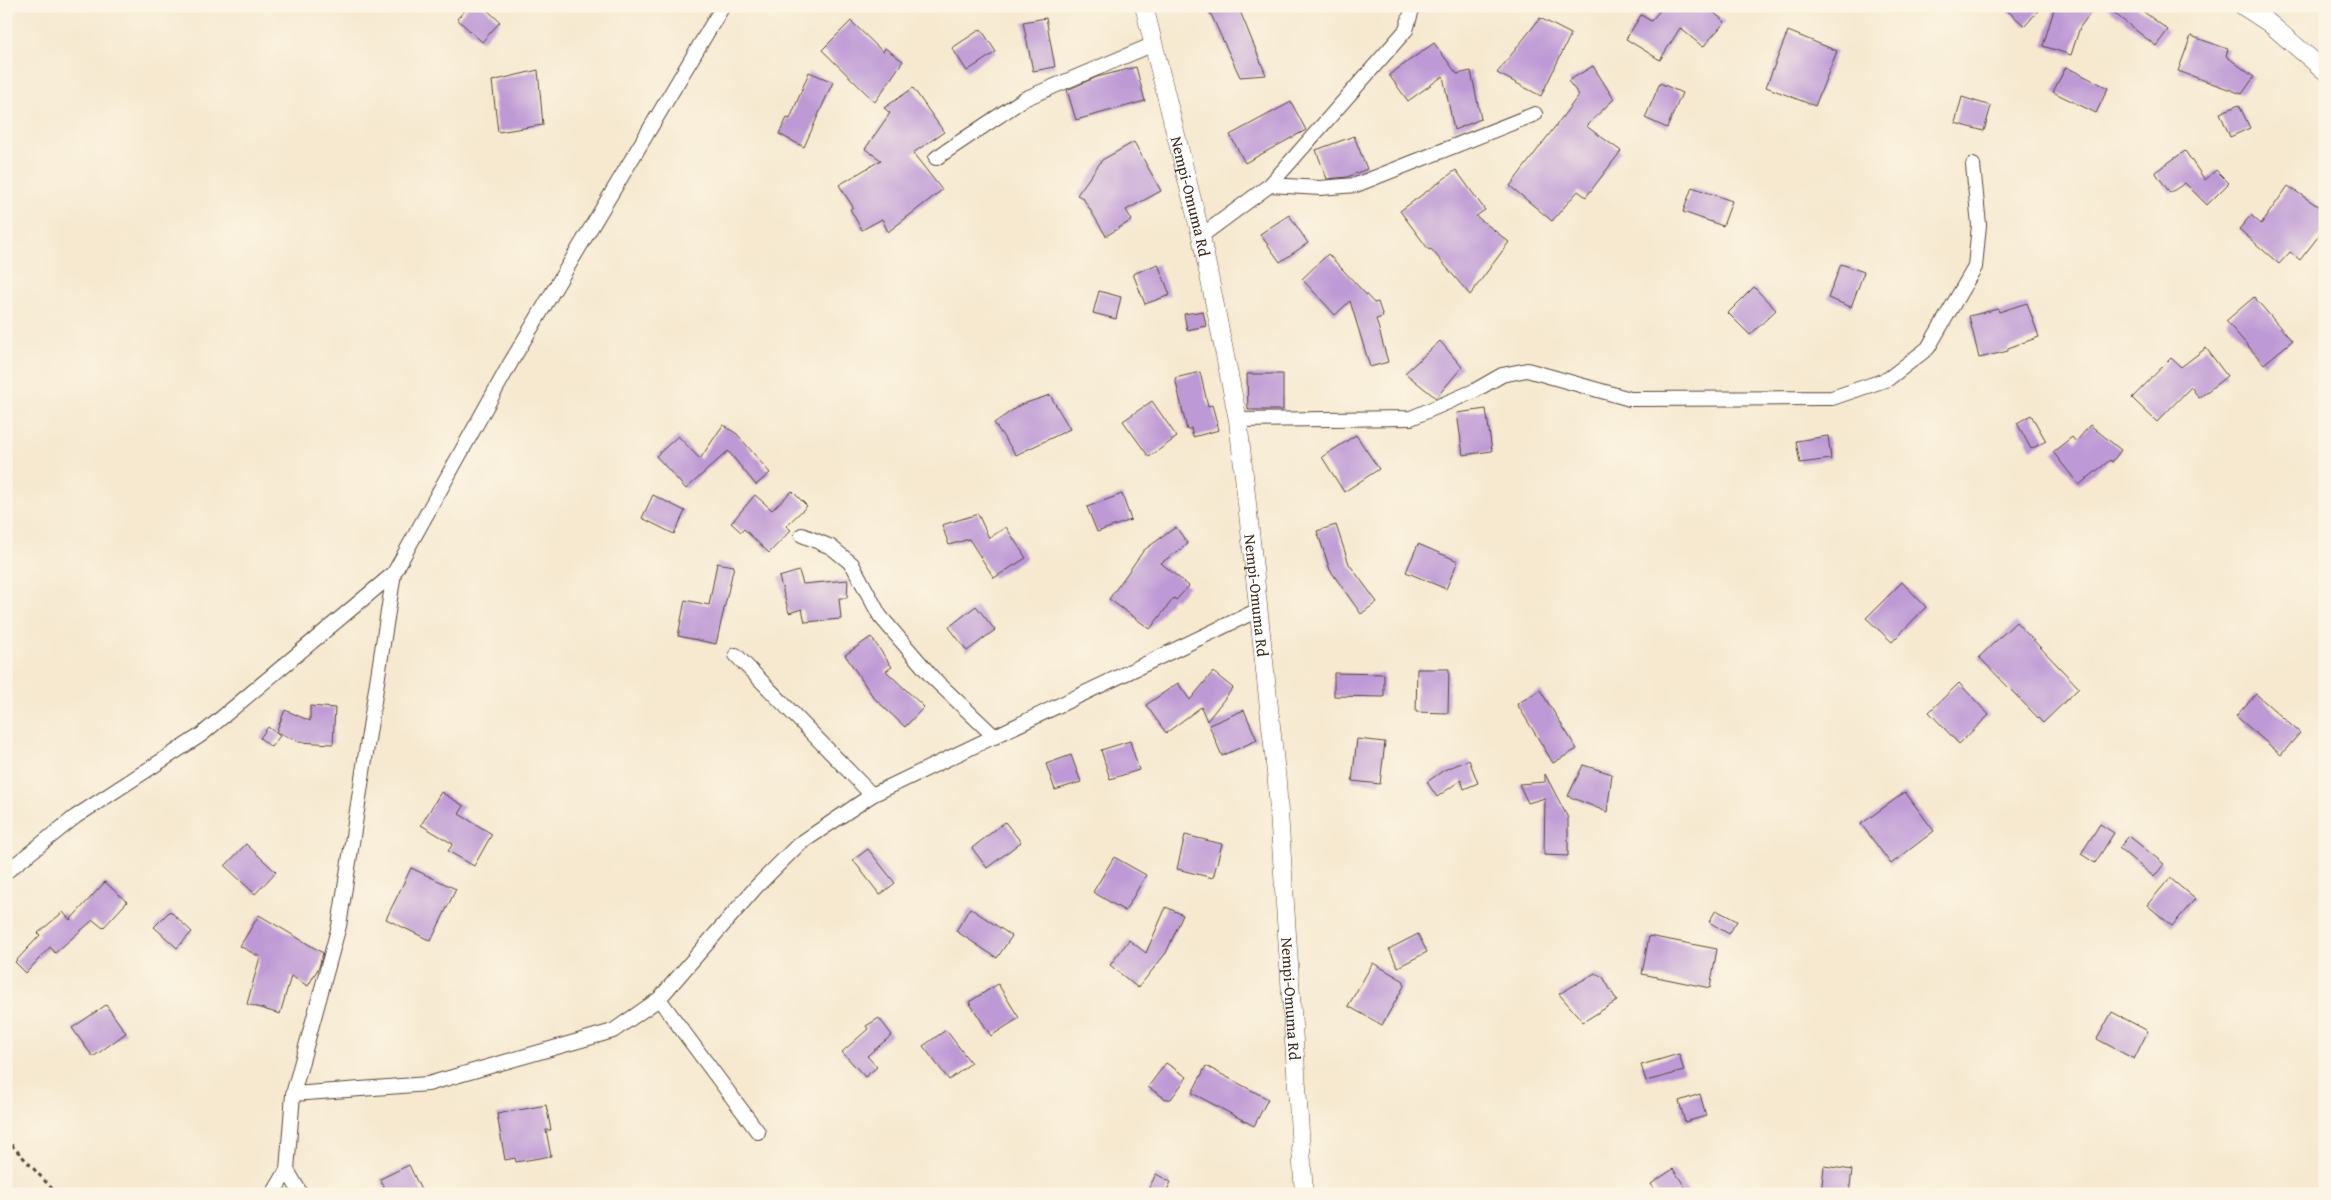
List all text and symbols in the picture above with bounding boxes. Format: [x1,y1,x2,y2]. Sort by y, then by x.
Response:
street label: Nempi-Omuma Rd [1165,134,1217,259]
street label: Nempi-Omuma Rd [1238,533,1275,658]
street label: Nempi-Omuma Rd [1275,937,1307,1061]

